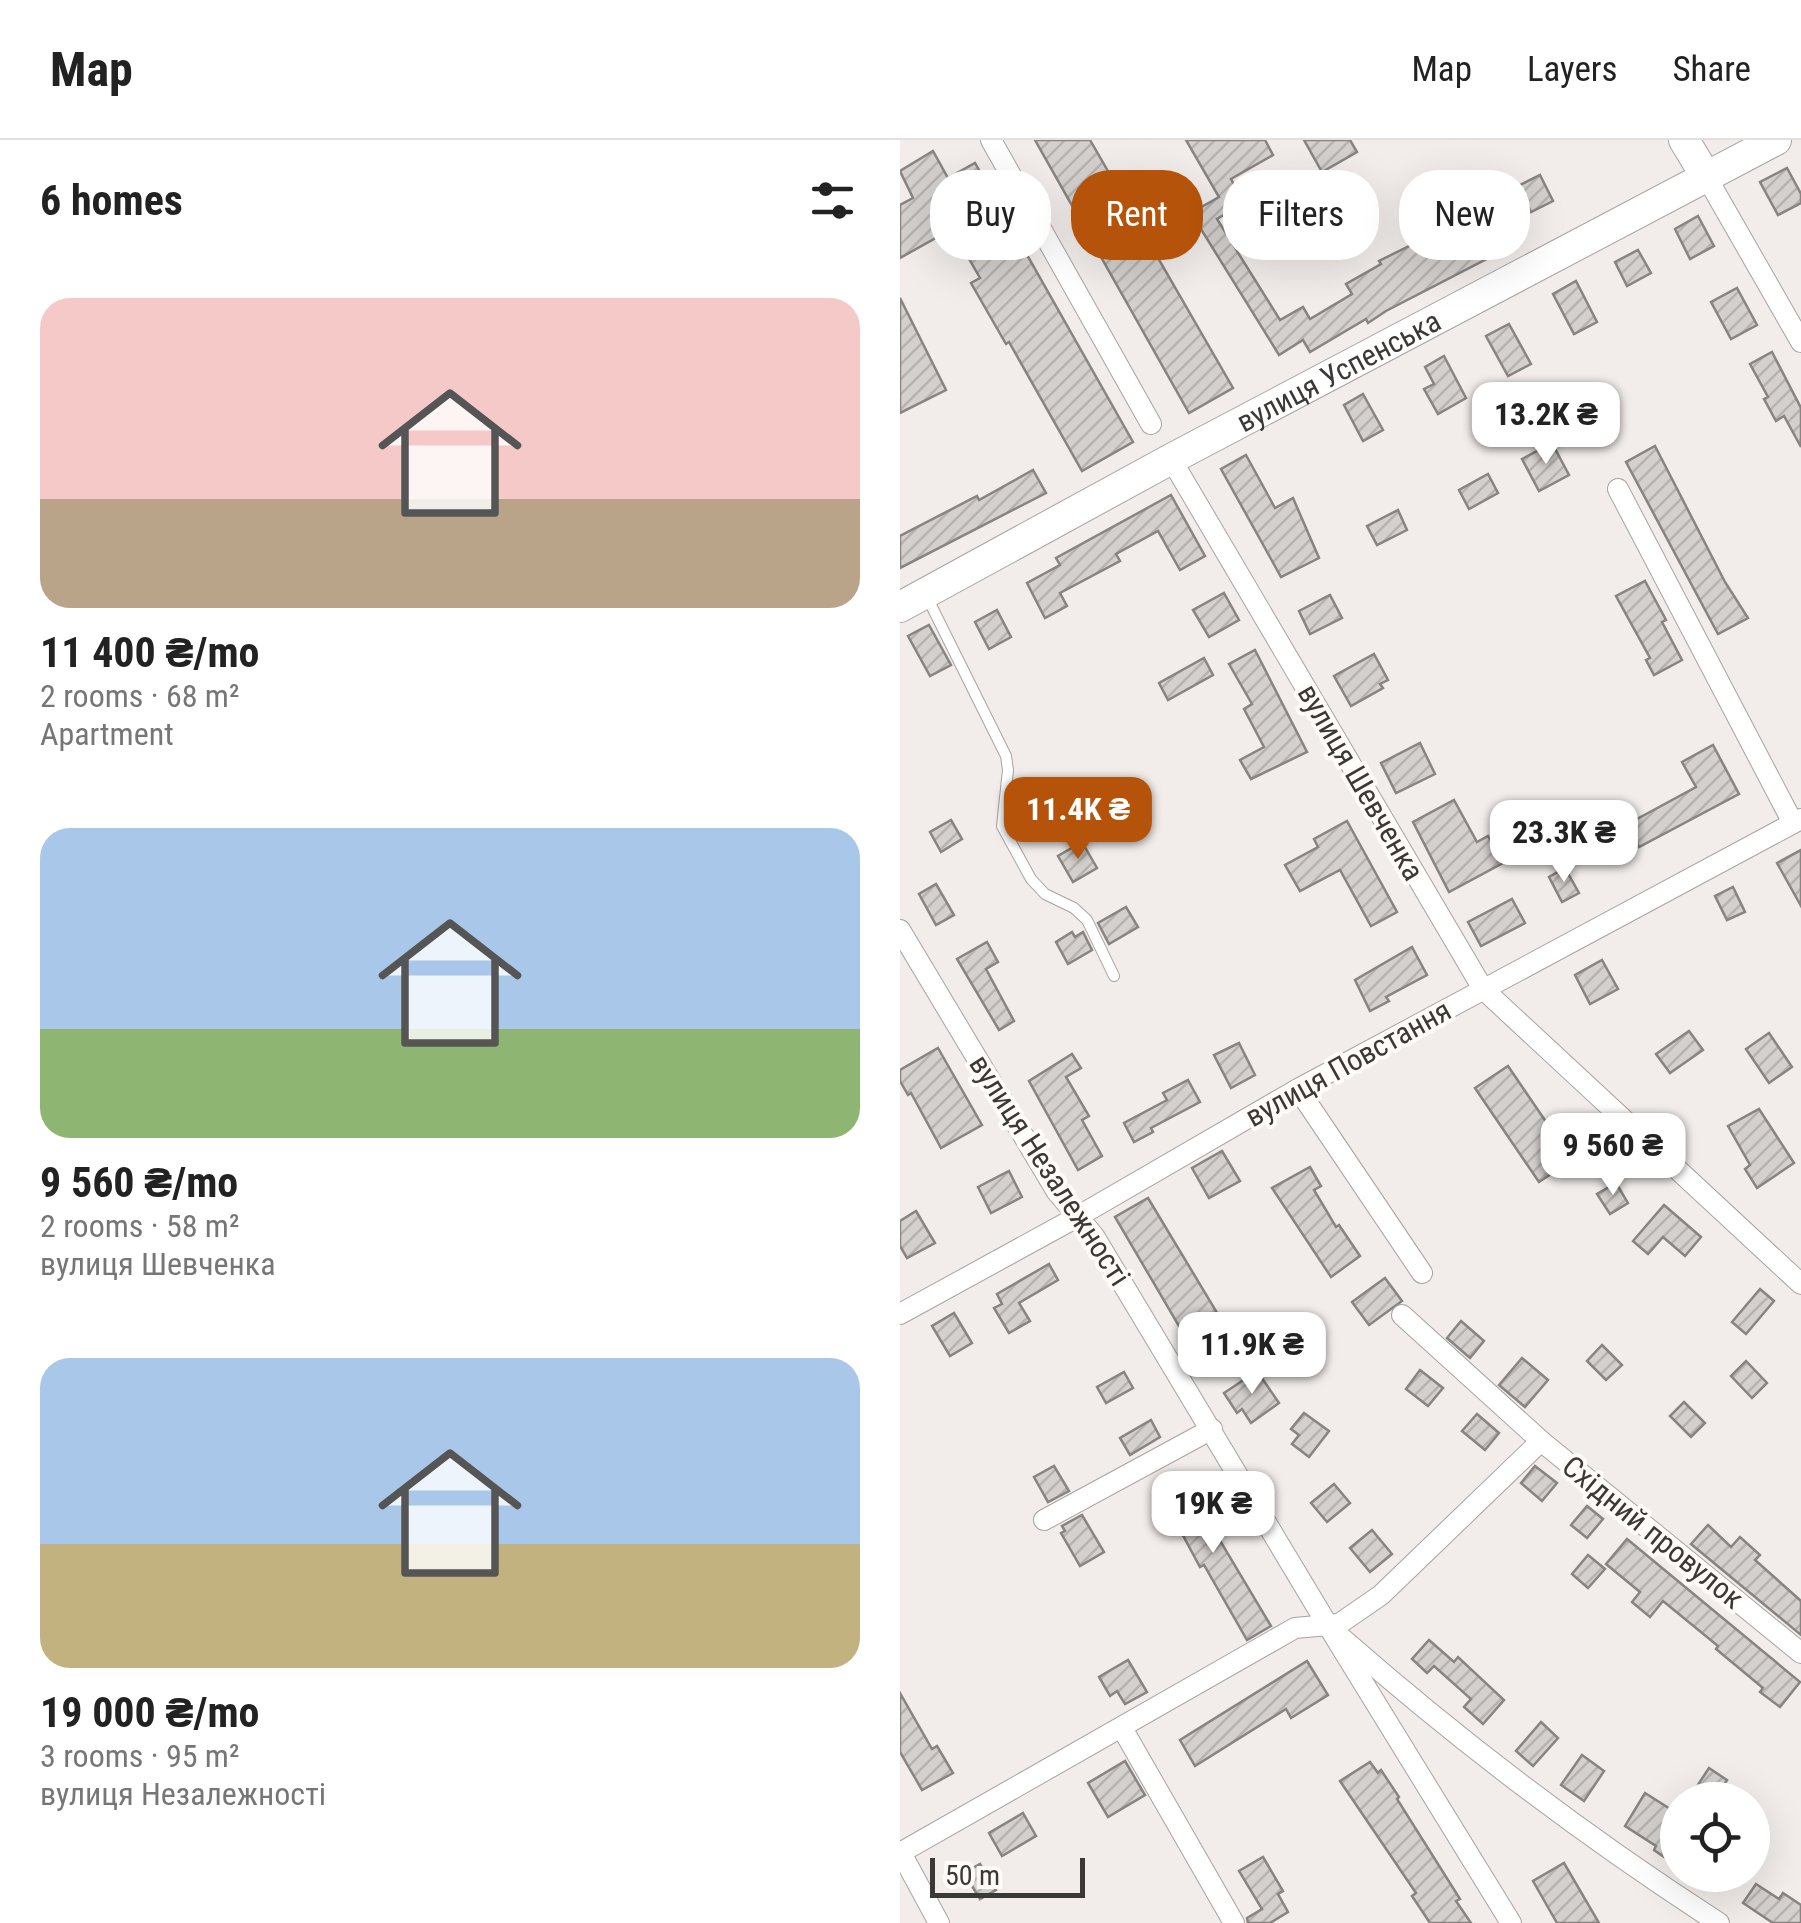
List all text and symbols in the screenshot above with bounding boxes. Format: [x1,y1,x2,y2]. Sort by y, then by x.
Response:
text: Map [50,41,133,98]
text: Map [1411,49,1472,90]
text: Layers [1527,49,1617,90]
text: Share [1672,49,1751,90]
chip: Buy [930,170,1051,260]
chip: Rent [1071,170,1203,260]
chip: Filters [1223,170,1379,260]
chip: New [1399,170,1530,260]
icon: filters [805,173,860,228]
text: 6 homes [40,176,183,225]
street label: вулиця Успенська [1230,303,1446,439]
icon: home [360,363,540,543]
pin: 13.2K ₴ [1454,382,1638,467]
text: 13.2K ₴ [1494,395,1598,433]
text: 11 400 ₴/mo [40,628,260,677]
text: 2 rooms · 68 m² [40,677,239,715]
street label: вулиця Шевченка [1291,678,1431,886]
text: Apartment [40,715,174,753]
pin: 11.4K ₴ [986,777,1170,862]
text: 11.4K ₴ [1026,790,1130,828]
pin: 23.3K ₴ [1472,800,1656,885]
text: 23.3K ₴ [1512,813,1616,851]
icon: home [360,893,540,1073]
street label: вулиця Повстання [1239,992,1457,1134]
street label: вулиця Незалежності [962,1048,1138,1292]
pin: 9 560 ₴ [1521,1113,1705,1198]
text: 9 560 ₴ [1563,1126,1663,1164]
text: 9 560 ₴/mo [40,1158,238,1207]
text: 2 rooms · 58 m² [40,1207,239,1245]
text: вулиця Шевченка [40,1245,276,1283]
pin: 11.9K ₴ [1160,1312,1344,1397]
text: 11.9K ₴ [1200,1325,1304,1363]
icon: home [360,1423,540,1603]
street label: Східний провулок [1555,1448,1751,1616]
pin: 19K ₴ [1143,1471,1283,1556]
text: 19K ₴ [1174,1484,1252,1522]
text: 19 000 ₴/mo [40,1688,260,1737]
text: 3 rooms · 95 m² [40,1737,239,1775]
text: вулиця Незалежності [40,1775,326,1813]
map controls [1660,1782,1770,1892]
button: locate [1660,1782,1770,1892]
scale bar [930,1853,1085,1898]
text: 50 m [945,1859,1000,1892]

